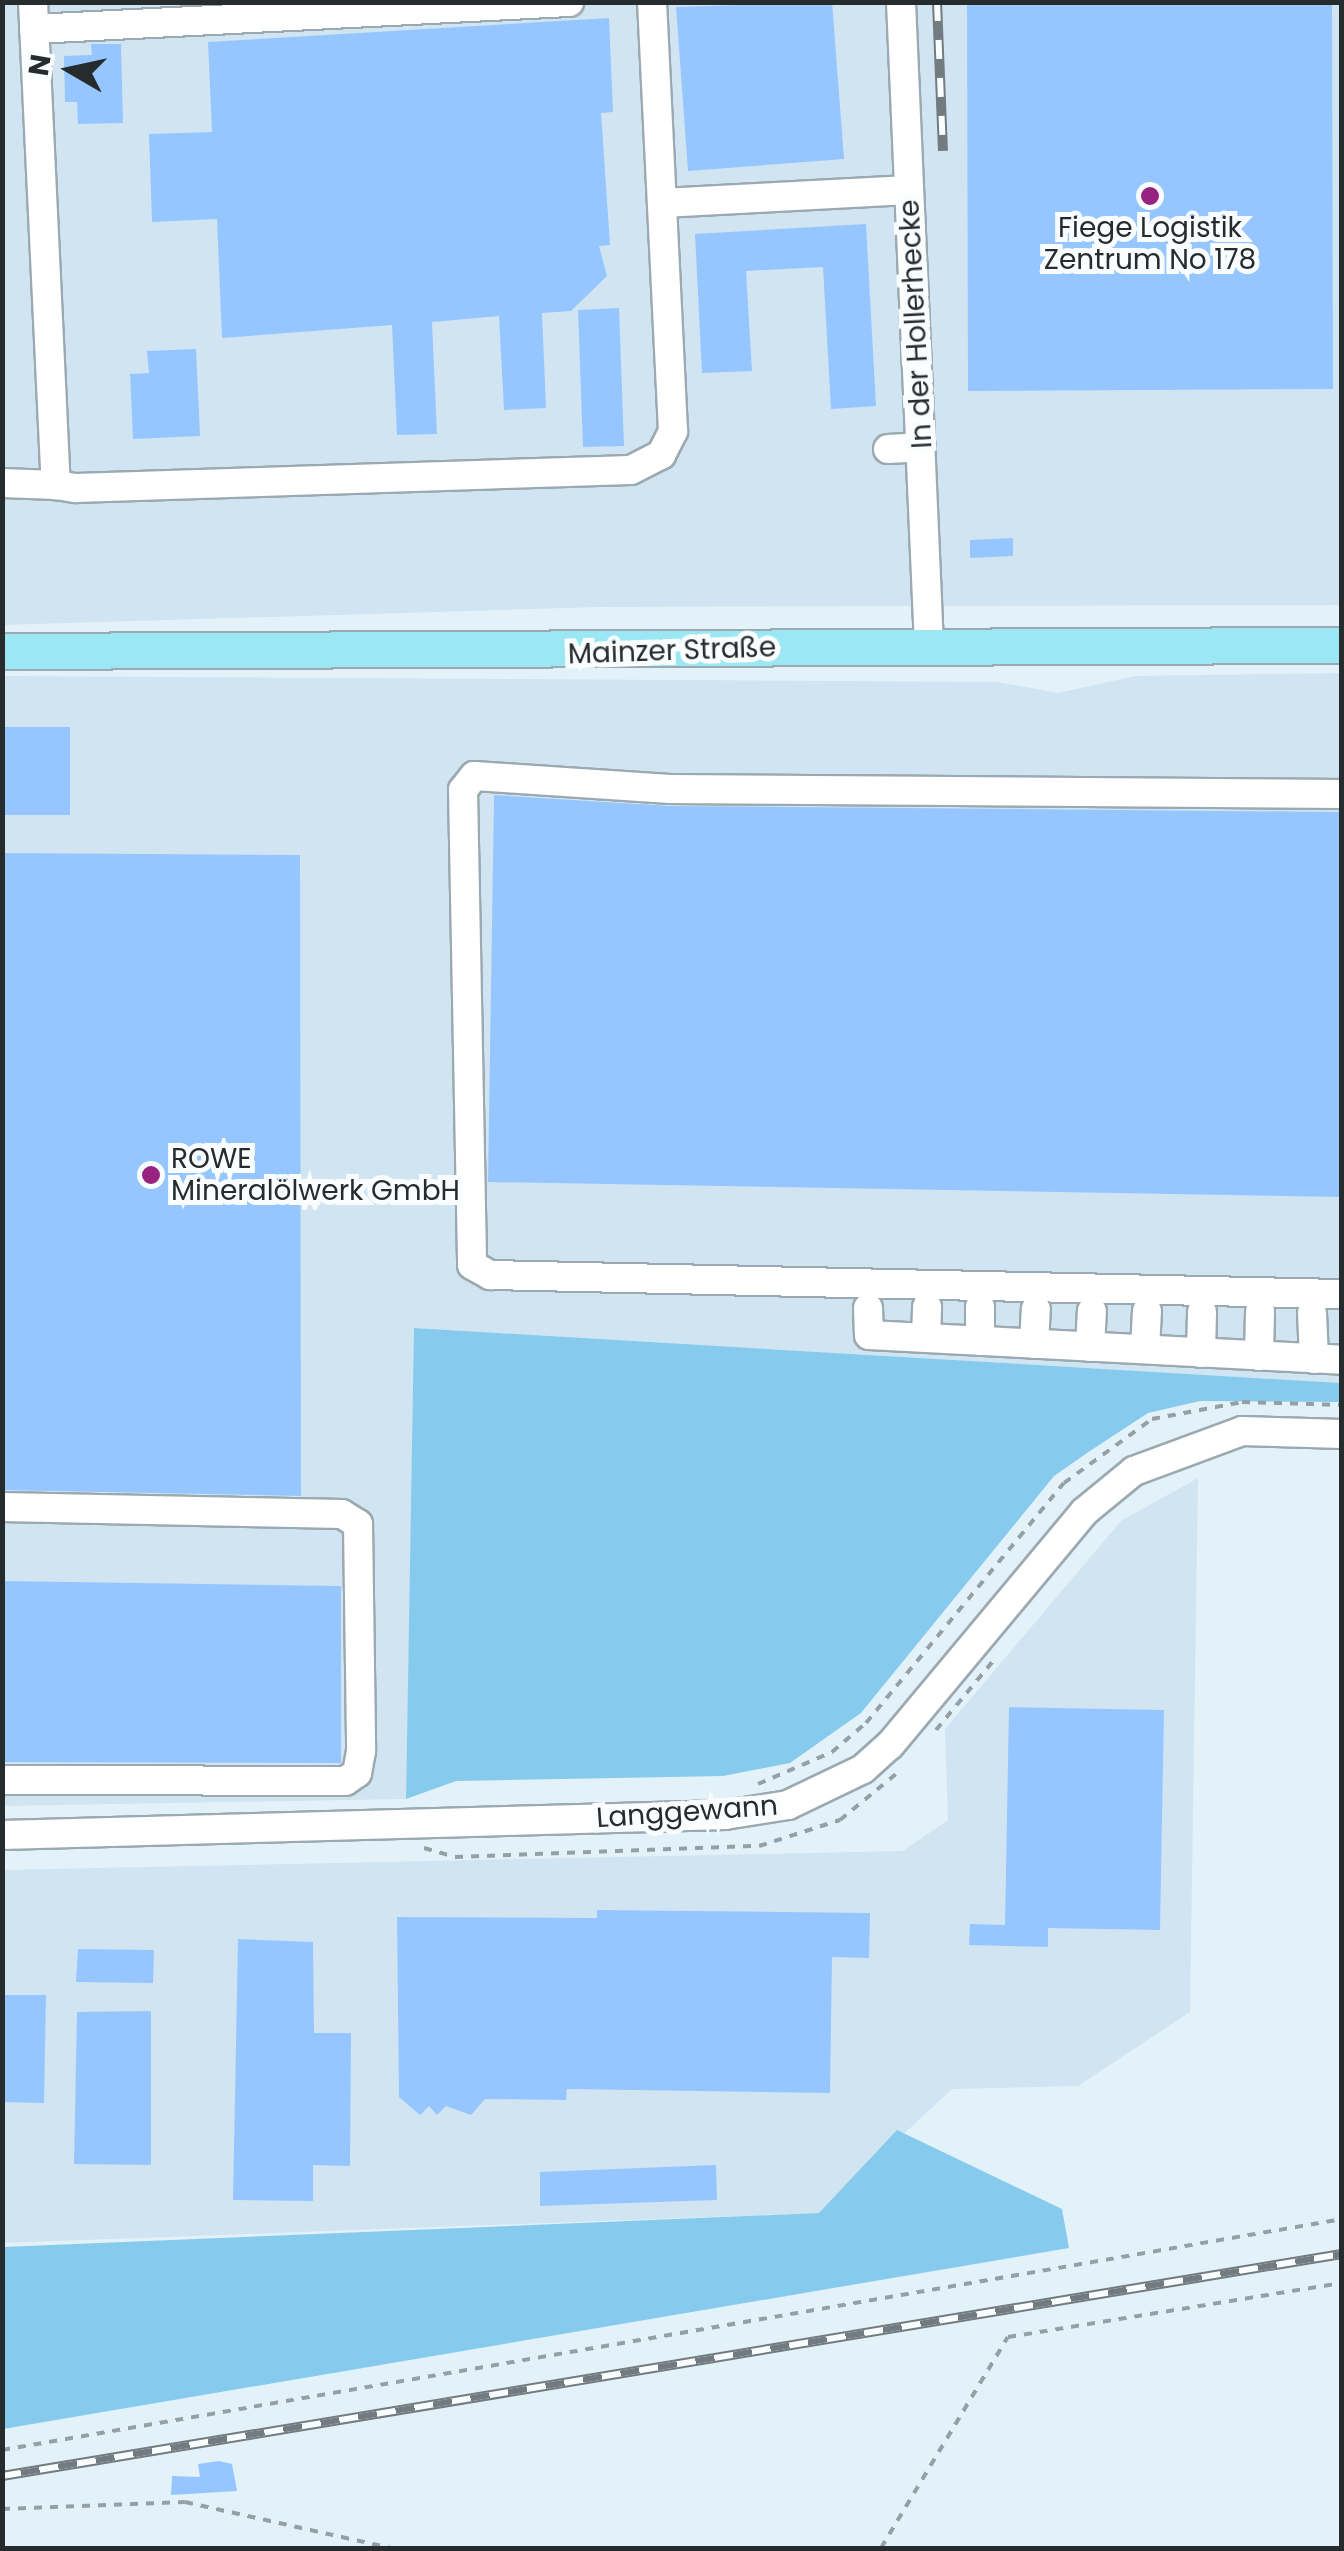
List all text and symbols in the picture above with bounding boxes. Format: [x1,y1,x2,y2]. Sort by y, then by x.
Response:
north arrow [20,20,120,120]
text: N [19,52,61,79]
marker: Fiege Logistik Zentrum No 178 [1139,185,1161,207]
street label: In der Hollerhecke [893,199,939,449]
place label: Fiege Logistik Zentrum No 178 [1044,211,1256,277]
street label: Mainzer Straße [567,631,777,671]
place label: ROWE Mineralölwerk GmbH [171,1142,460,1208]
marker: ROWE Mineralölwerk GmbH [140,1164,162,1186]
street label: Langgewann [595,1789,779,1835]

